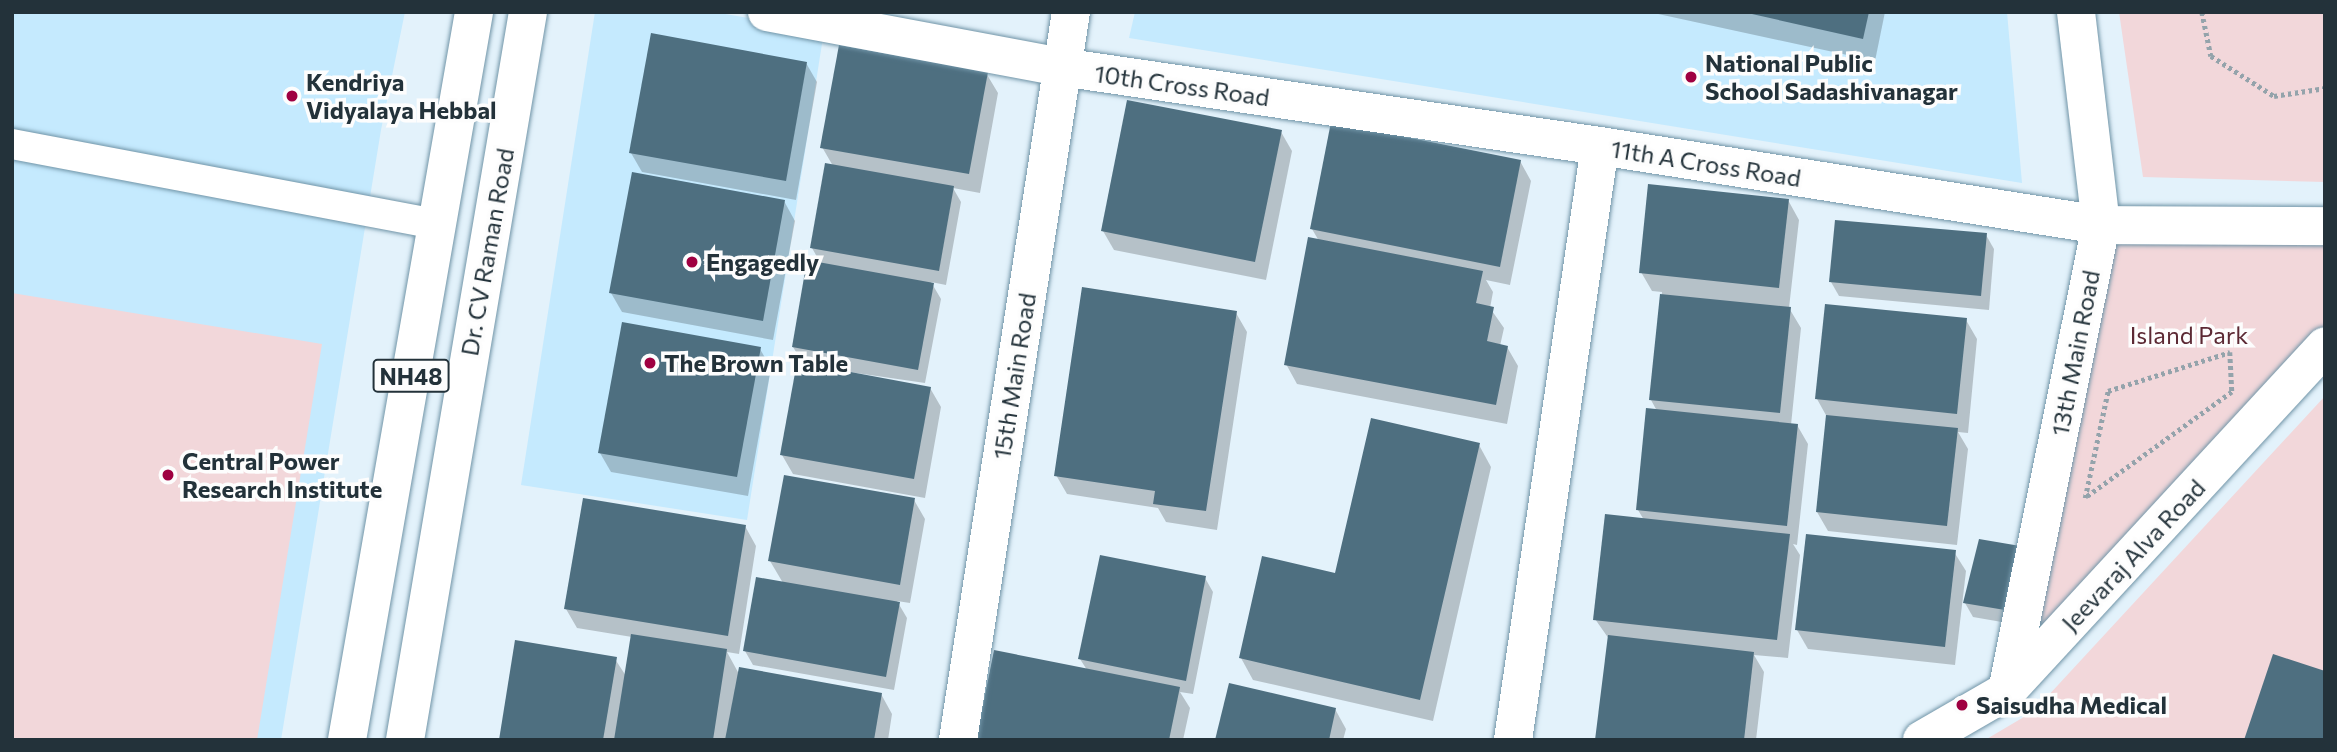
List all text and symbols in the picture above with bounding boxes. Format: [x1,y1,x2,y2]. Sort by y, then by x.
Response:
place label: National Public School Sadashivanagar [1705,49,1958,105]
street label: 10th Cross Road [1093,58,1271,112]
place label: Kendriya Vidyalaya Hebbal [306,68,497,124]
marker: National Public School Sadashivanagar [1683,69,1699,85]
marker: Kendriya Vidyalaya Hebbal [284,88,300,104]
street label: 11th A Cross Road [1609,134,1803,192]
street label: Dr. CV Raman Road [455,146,519,358]
place label: Engagedly [706,248,819,276]
marker: Engagedly [684,254,700,270]
street label: 13th Main Road [2045,268,2105,438]
street label: 15th Main Road [987,291,1041,461]
park label: Island Park [2130,321,2248,349]
place label: The Brown Table [664,349,848,377]
marker: The Brown Table [642,355,658,371]
road number: NH48 [372,356,450,396]
place label: Central Power Research Institute [182,447,382,503]
marker: Central Power Research Institute [160,467,176,483]
street label: Jeevaraj Alva Road [2055,473,2211,637]
place label: Saisudha Medical [1976,691,2167,719]
marker: Saisudha Medical [1954,697,1970,713]

